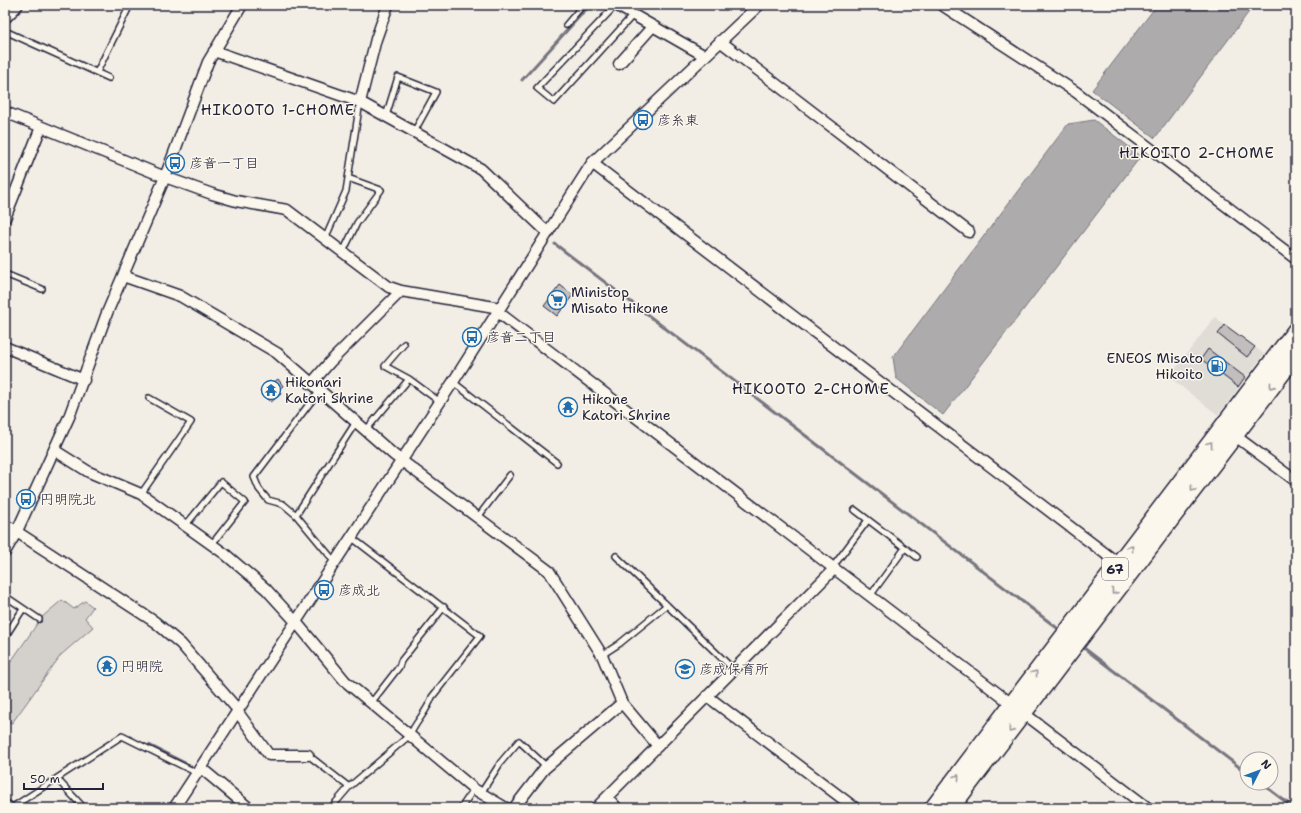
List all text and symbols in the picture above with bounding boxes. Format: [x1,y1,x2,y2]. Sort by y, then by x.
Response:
district label: HIKOOTO 1-CHOME [201,100,355,120]
bus stop icon: 彦糸東 [632,109,654,131]
place label: 彦糸東 [657,111,699,129]
district label: HIKOITO 2-CHOME [1119,143,1275,163]
bus stop icon: 彦音一丁目 [164,152,186,174]
place label: 彦音一丁目 [189,154,259,172]
place label: Ministop Misato Hikone [571,283,668,317]
supermarket icon: Ministop Misato Hikone [546,289,568,311]
bus stop icon: 彦音二丁目 [461,326,483,348]
place label: 彦音二丁目 [486,328,556,346]
place label: ENEOS Misato Hikoito [1106,349,1203,383]
fuel station icon: ENEOS Misato Hikoito [1206,355,1228,377]
place label: Hikonari Katori Shrine [285,373,374,407]
temple icon: Hikonari Katori Shrine [260,379,282,401]
district label: HIKOOTO 2-CHOME [732,379,890,399]
one-way arrow [1270,381,1277,388]
place label: Hikone Katori Shrine [582,390,671,424]
temple icon: Hikone Katori Shrine [557,396,579,418]
one-way arrow [1205,442,1212,449]
one-way arrow [1191,484,1198,491]
bus stop icon: 円明院北 [15,488,37,510]
place label: 円明院北 [40,490,96,508]
one-way arrow [1126,545,1133,552]
road number: 67 [1102,558,1128,580]
bus stop icon: 彦成北 [313,579,335,601]
place label: 彦成北 [338,581,380,599]
one-way arrow [1112,588,1119,595]
temple icon: 円明院 [96,655,118,677]
place label: 円明院 [121,657,163,675]
school or university icon: 彦成保育所 [674,658,696,680]
place label: 彦成保育所 [699,660,769,678]
one-way arrow [1030,671,1037,678]
one-way arrow [1008,725,1015,732]
north arrow [1239,751,1279,791]
text: N [1258,756,1275,773]
scale bar [24,765,103,791]
text: 50 m [30,771,60,787]
one-way arrow [952,774,959,781]

